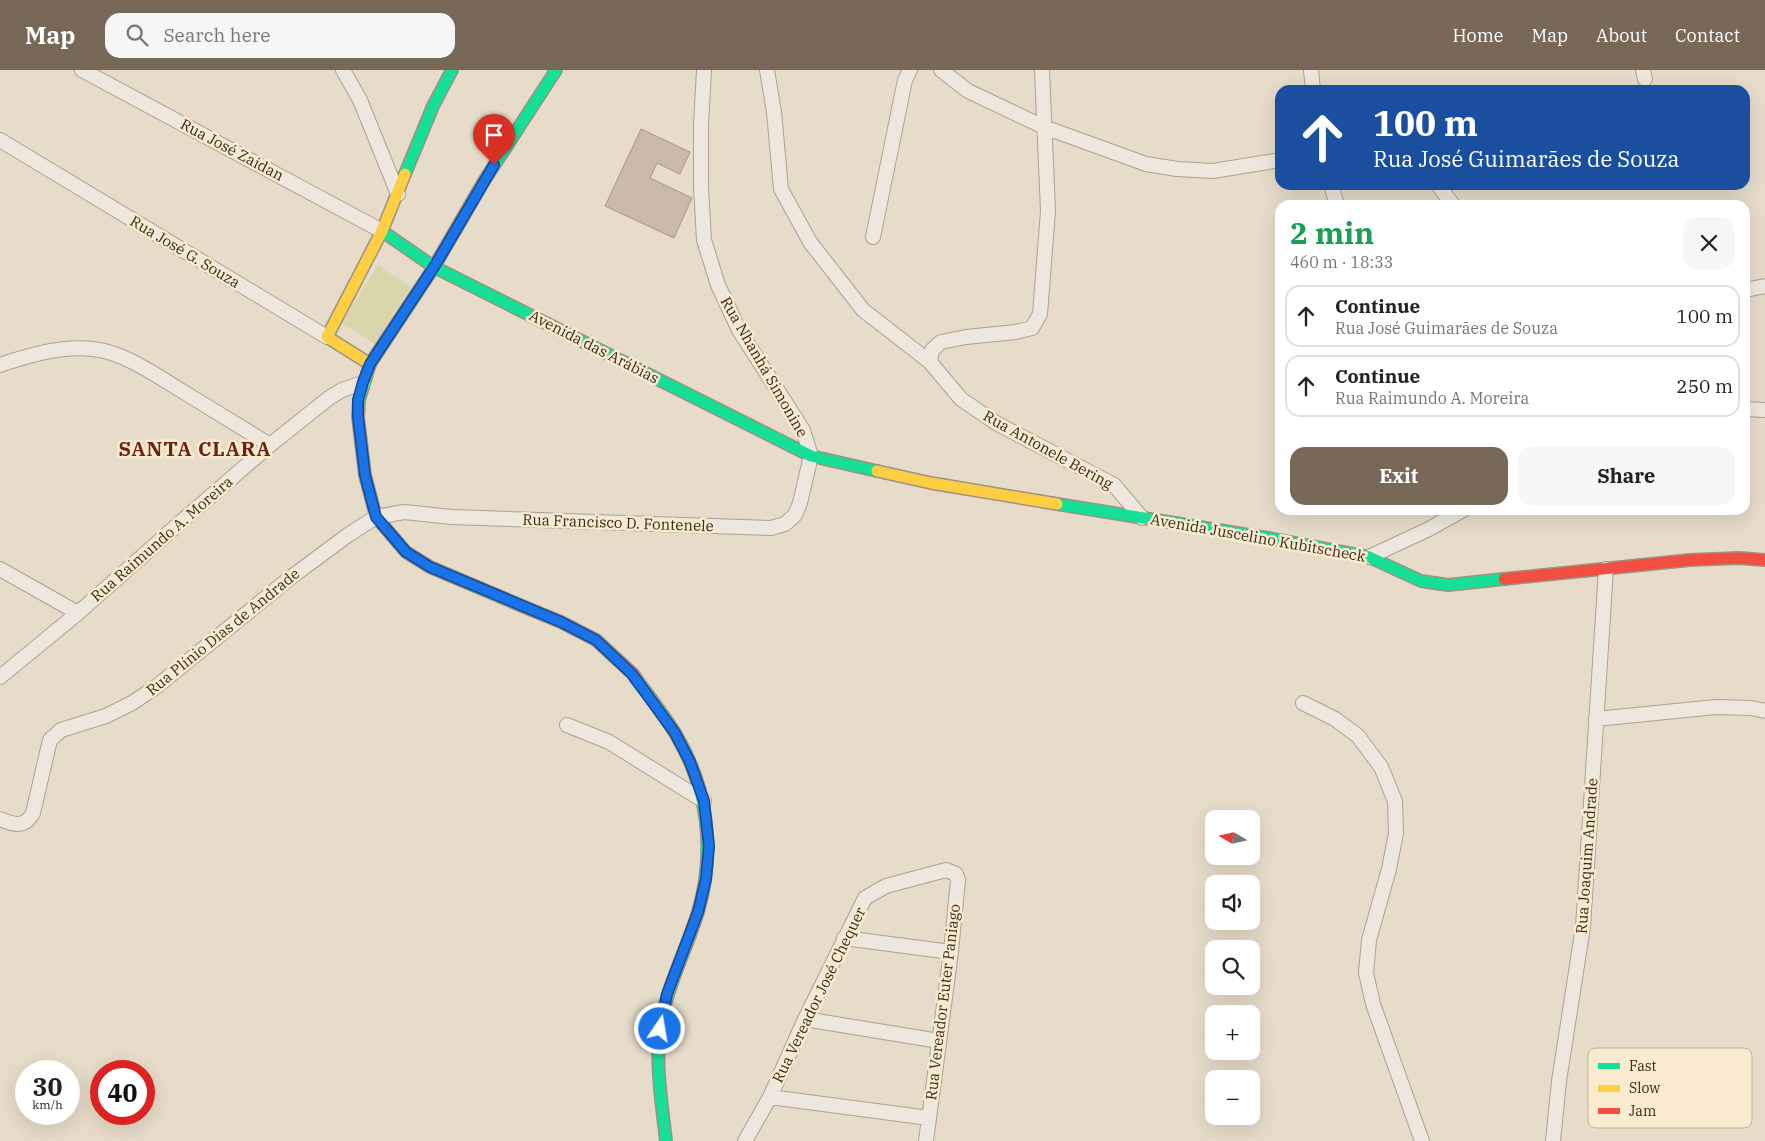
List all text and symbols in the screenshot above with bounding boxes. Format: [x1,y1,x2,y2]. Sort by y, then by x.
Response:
search box [105,13,455,58]
text: Map [25,19,75,51]
icon: search [123,21,151,49]
text: Search here [163,23,270,47]
text: Home [1452,24,1504,47]
text: Map [1532,24,1568,47]
text: About [1596,24,1647,47]
text: Contact [1675,24,1740,47]
text: 100 m [1373,100,1478,146]
icon: ahead [1290,105,1355,170]
street label: Rua José Zaidan [177,114,288,185]
pin [473,114,515,165]
icon: arrive [480,121,508,149]
text: Rua José Guimarães de Souza [1373,144,1679,173]
street label: Rua José G. Souza [127,211,244,292]
text: 2 min [1290,213,1374,252]
button: close [1683,217,1735,269]
text: 460 m · 18:33 [1290,252,1393,272]
street label: Rua Nhanhá Simonine [716,293,812,440]
text: Continue [1335,294,1420,318]
icon: ahead [1292,302,1320,330]
text: 100 m [1676,304,1733,328]
street label: Avenida das Arábias [526,306,662,388]
text: Rua José Guimarães de Souza [1335,318,1558,338]
text: Continue [1335,364,1420,388]
icon: ahead [1292,372,1320,400]
text: 250 m [1676,374,1733,398]
text: Rua Raimundo A. Moreira [1335,388,1529,408]
street label: Rua Antonele Bering [980,406,1116,493]
district label: SANTA CLARA [118,435,272,462]
button: Exit [1290,447,1508,505]
button: Share [1518,447,1735,505]
street label: Rua Raimundo A. Moreira [87,472,237,605]
street label: Avenida Juscelino Kubitscheck [1149,509,1367,566]
street label: Rua Francisco D. Fontenele [522,510,714,535]
street label: Rua Plínio Dias de Andrade [142,564,303,699]
street label: Rua Joaquim Andrade [1572,777,1601,935]
north arrow [1205,810,1260,865]
map controls [1205,810,1260,1125]
button: sound [1205,875,1260,930]
street label: Rua Vereador Euter Paniago [921,903,964,1101]
street label: Rua Vereador José Chequer [768,904,870,1086]
button: search [1205,940,1260,995]
position arrow [633,1002,685,1054]
button: + [1205,1005,1260,1060]
legend [1588,1048,1752,1128]
text: Fast [1629,1057,1657,1075]
speed limit sign: 40 [90,1060,155,1125]
text: 30 [32,1070,63,1103]
button: − [1205,1070,1260,1125]
text: Slow [1629,1079,1660,1097]
text: km/h [32,1097,63,1112]
text: Jam [1629,1102,1656,1120]

